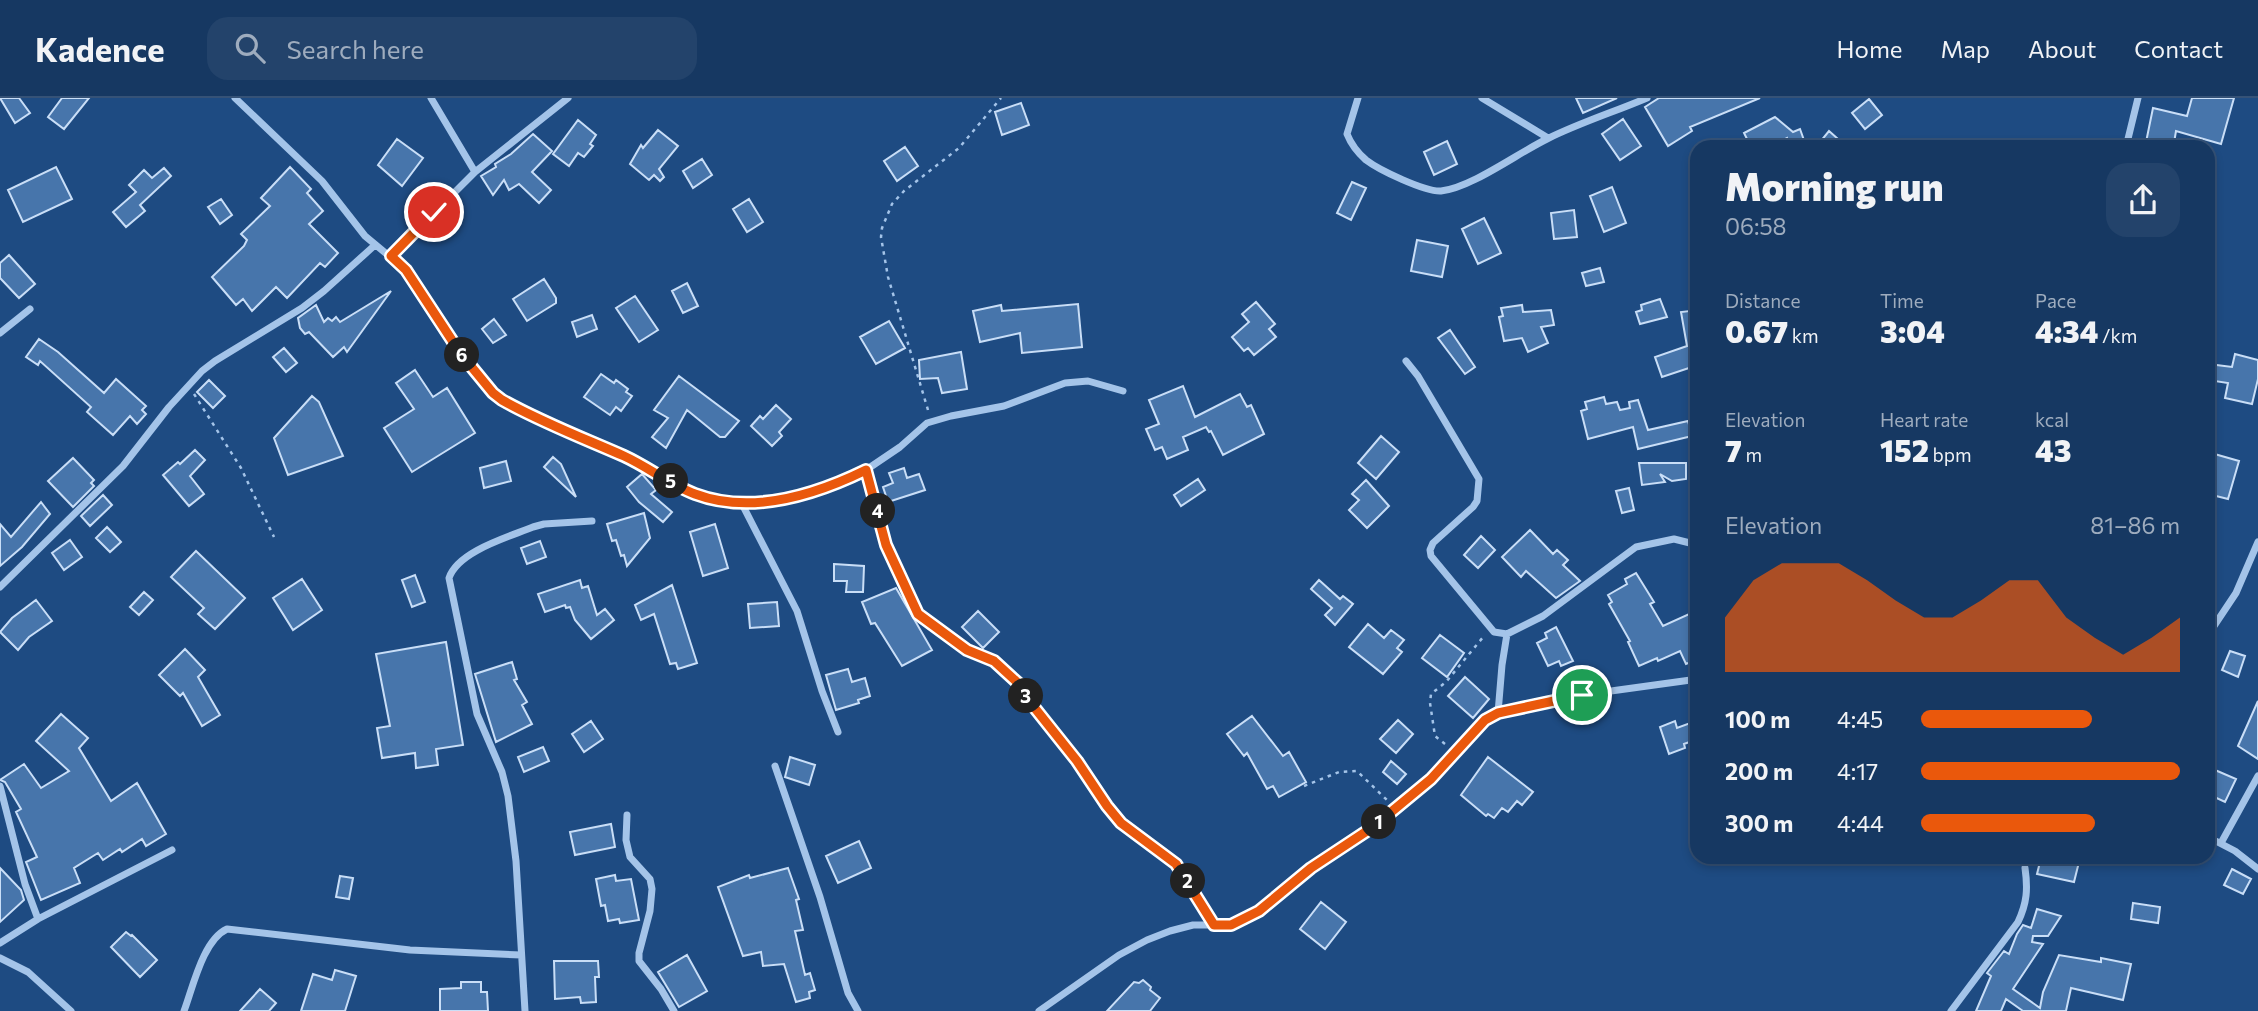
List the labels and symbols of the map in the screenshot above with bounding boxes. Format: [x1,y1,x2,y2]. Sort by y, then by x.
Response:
pin [404,182,464,242]
pin: 6 [444,338,480,372]
pin: 5 [654,464,688,498]
pin: 4 [860,494,896,528]
pin [1552,665,1612,725]
pin: 3 [1009,678,1044,714]
pin: 1 [1362,804,1396,840]
pin: 2 [1170,864,1206,898]

